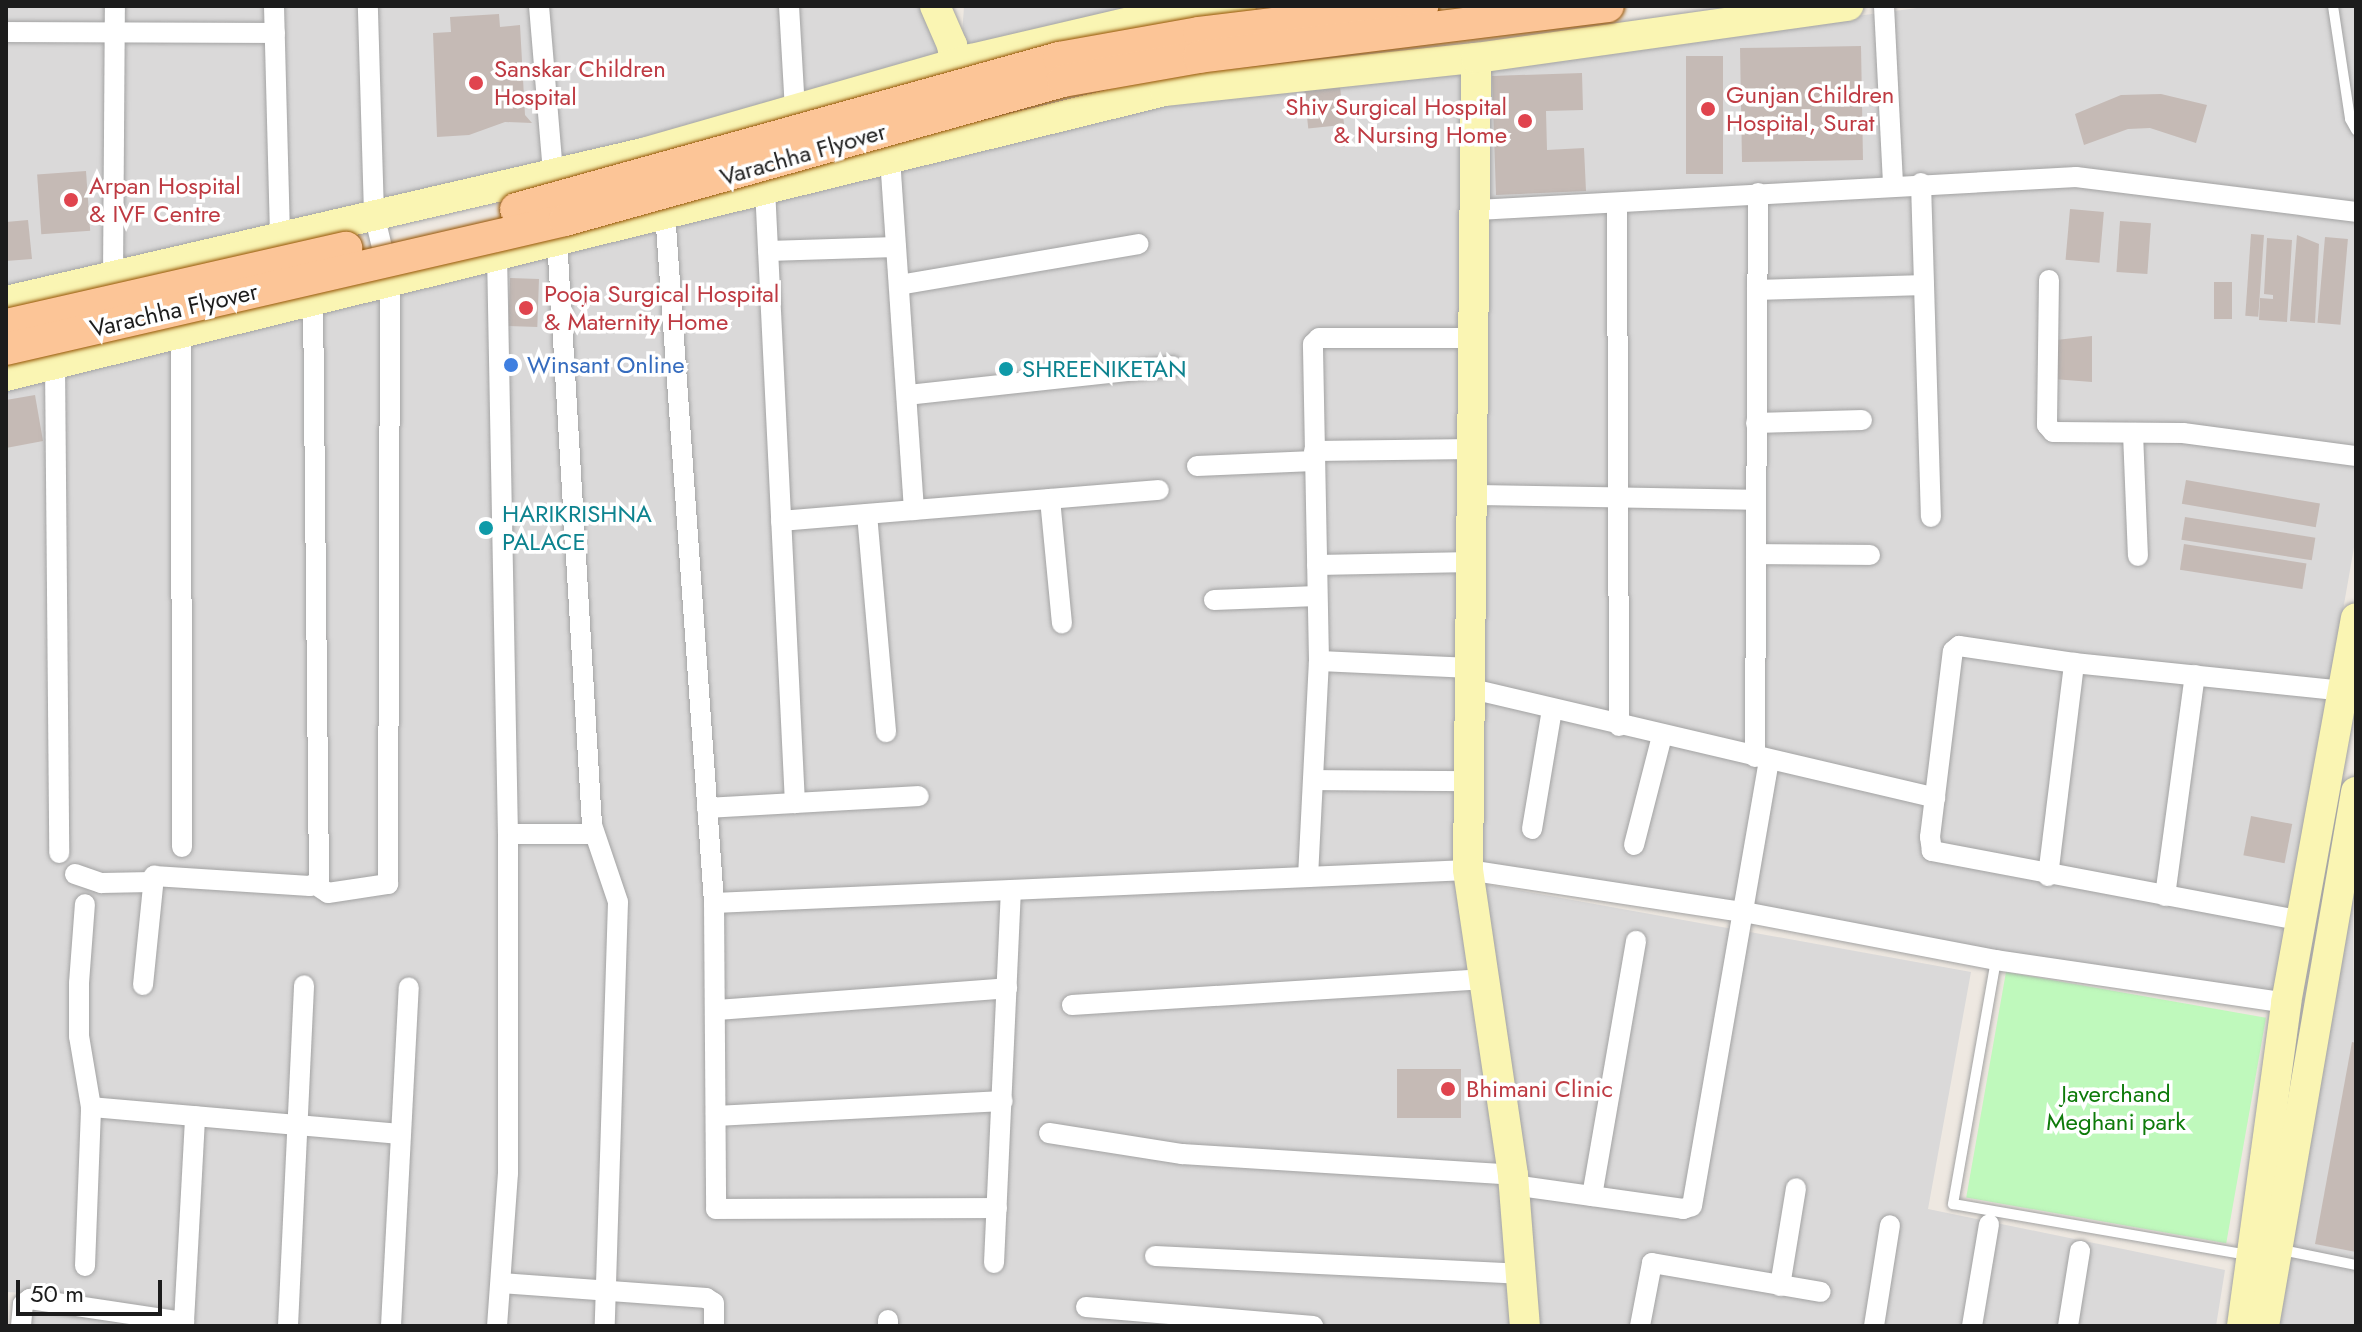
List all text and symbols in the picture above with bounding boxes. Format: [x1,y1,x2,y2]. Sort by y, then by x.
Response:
place label: Sanskar Children Hospital [494,55,666,111]
marker: Sanskar Children Hospital [465,72,487,94]
place label: Gunjan Children Hospital, Surat [1726,81,1894,137]
place label: Shiv Surgical Hospital & Nursing Home [1285,93,1507,149]
marker: Gunjan Children Hospital, Surat [1697,98,1719,120]
marker: Shiv Surgical Hospital & Nursing Home [1514,110,1536,132]
street label: Varachha Flyover [717,117,889,191]
place label: Arpan Hospital & IVF Centre [89,172,241,228]
marker: Arpan Hospital & IVF Centre [60,189,82,211]
street label: Varachha Flyover [87,277,261,343]
place label: Pooja Surgical Hospital & Maternity Home [544,280,779,336]
marker: Pooja Surgical Hospital & Maternity Home [515,297,537,319]
place label: Winsant Online [527,351,685,379]
place label: SHREENIKETAN [1022,355,1187,383]
marker: Winsant Online [502,356,520,374]
marker: SHREENIKETAN [997,360,1015,378]
place label: HARIKRISHNA PALACE [502,500,652,556]
marker: HARIKRISHNA PALACE [477,519,495,537]
place label: Bhimani Clinic [1466,1075,1613,1103]
marker: Bhimani Clinic [1437,1078,1459,1100]
park label: Javerchand Meghani park [2046,1080,2186,1136]
scale bar [20,1264,166,1314]
text: 50 m [30,1276,84,1311]

